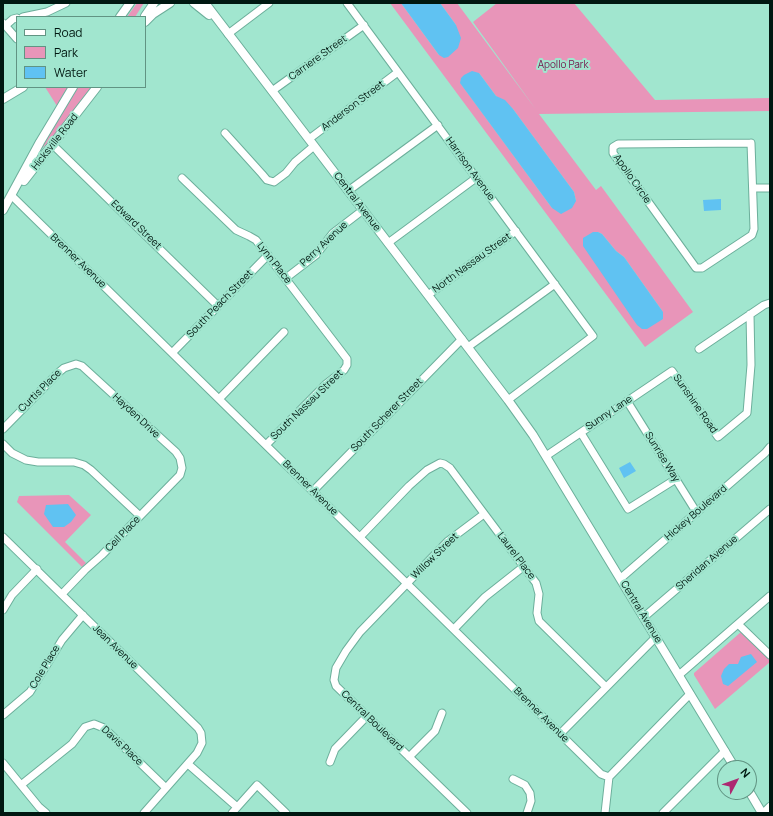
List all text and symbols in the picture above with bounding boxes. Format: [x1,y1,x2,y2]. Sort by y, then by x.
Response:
legend [16,16,146,88]
text: Road [54,24,82,41]
street label: Carriere Street [287,33,349,83]
text: Park [54,44,78,61]
park label: Apollo Park [538,59,588,71]
text: Water [54,64,87,81]
street label: Anderson Street [319,78,387,134]
street label: Hicksville Road [29,111,81,173]
street label: Harrison Avenue [443,135,497,203]
street label: Apollo Circle [611,152,653,206]
street label: Central Avenue [331,170,383,234]
street label: Edward Street [108,198,164,252]
street label: Perry Avenue [298,219,350,269]
street label: North Nassau Street [430,230,514,296]
street label: Brenner Avenue [48,231,108,291]
street label: Lynn Place [254,240,294,286]
street label: South Peach Street [184,267,256,341]
street label: Curtis Place [16,367,64,415]
street label: South Nassau Street [268,367,346,443]
street label: Sunshine Road [670,372,720,436]
street label: South Scherer Street [349,376,425,454]
street label: Hayden Drive [110,391,162,441]
street label: Sunny Lane [583,393,635,433]
street label: Sunrise Way [642,430,682,484]
street label: Brenner Avenue [280,458,340,518]
street label: Hickey Boulevard [663,483,729,543]
street label: Ceil Place [103,514,143,554]
street label: Laurel Place [495,530,537,582]
street label: Willow Street [409,531,461,581]
street label: Sheridan Avenue [674,533,740,593]
street label: Central Avenue [618,579,664,645]
street label: Jean Avenue [90,623,140,671]
street label: Cole Place [27,643,63,691]
street label: Brenner Avenue [511,685,571,745]
street label: Central Boulevard [338,688,406,754]
street label: Davis Place [99,724,145,768]
north arrow [717,760,757,800]
text: N [737,765,754,780]

